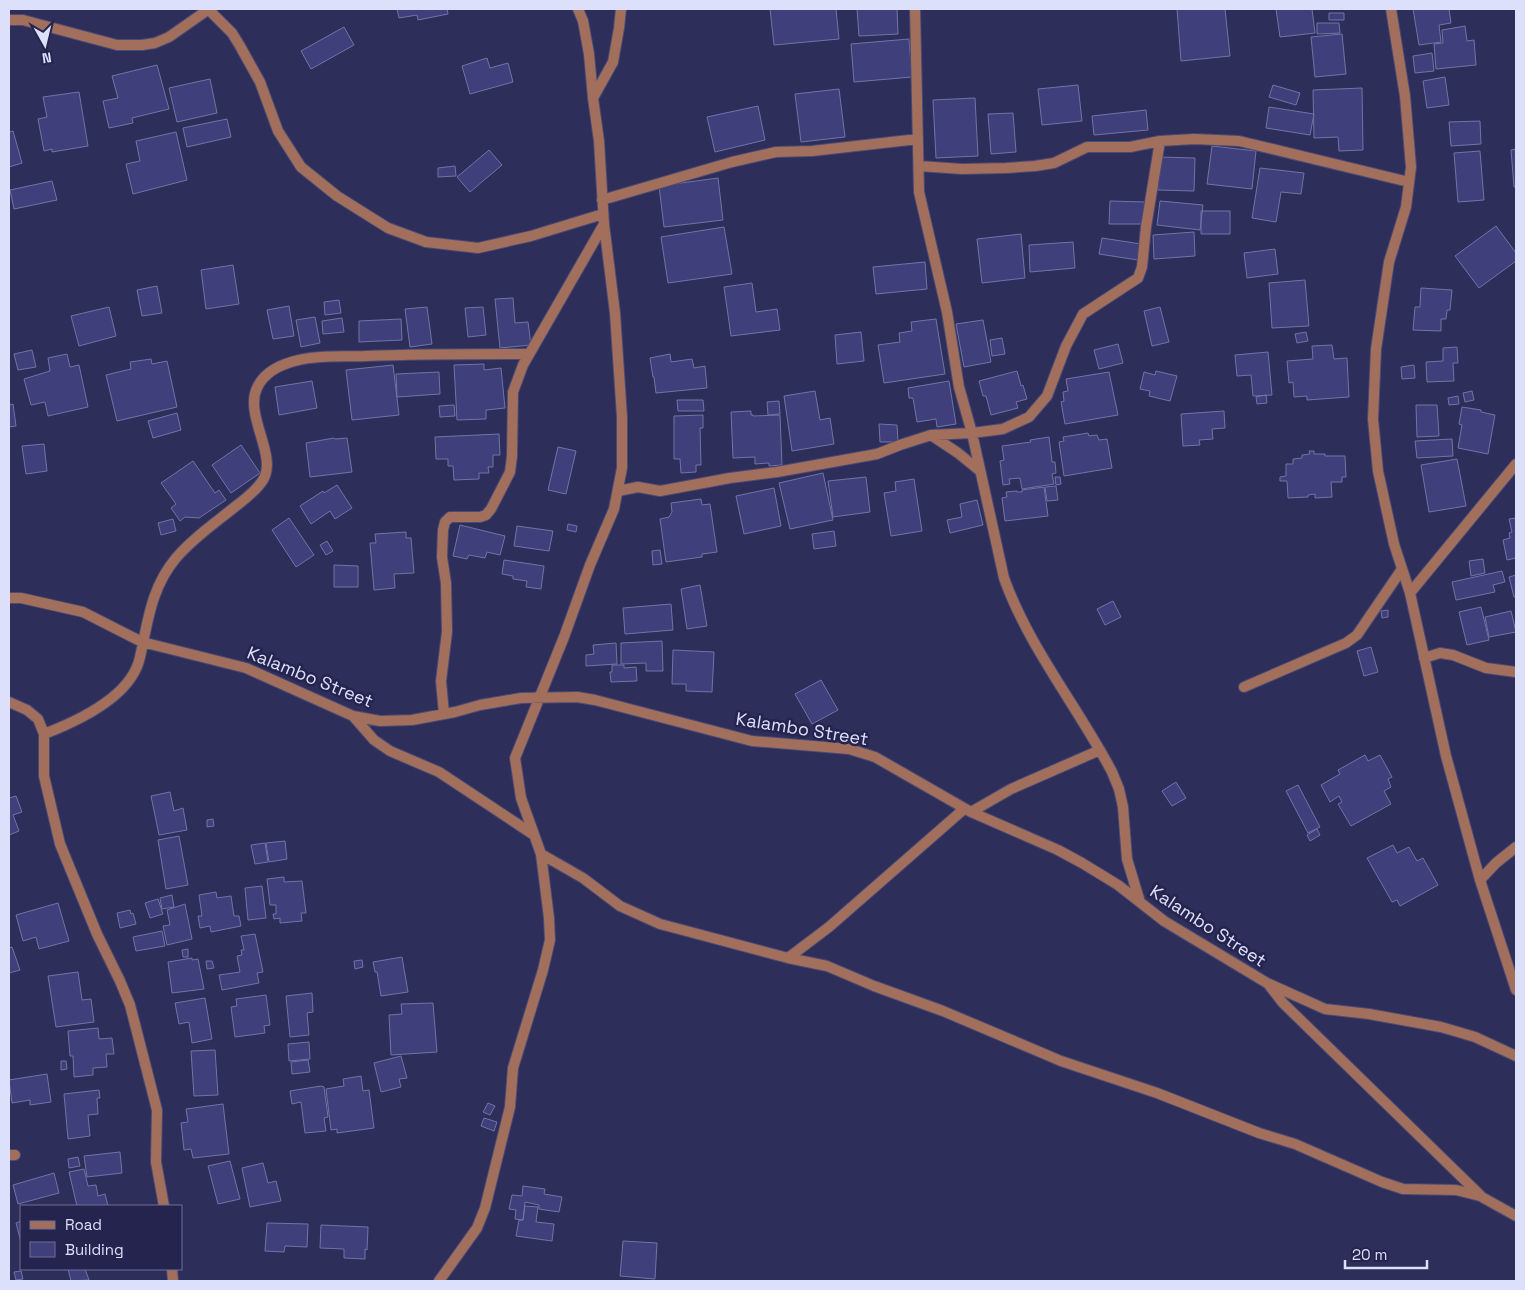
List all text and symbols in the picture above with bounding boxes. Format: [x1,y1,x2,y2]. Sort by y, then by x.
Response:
north arrow [20,20,70,70]
text: N [41,48,53,67]
street label: Kalambo Street [244,641,377,712]
street label: Kalambo Street [734,707,870,750]
street label: Kalambo Street [1146,879,1271,972]
legend [20,1205,182,1270]
text: Road [65,1215,102,1234]
scale bar [1345,1238,1428,1270]
text: Building [65,1240,124,1259]
text: 20 m [1352,1245,1387,1264]

